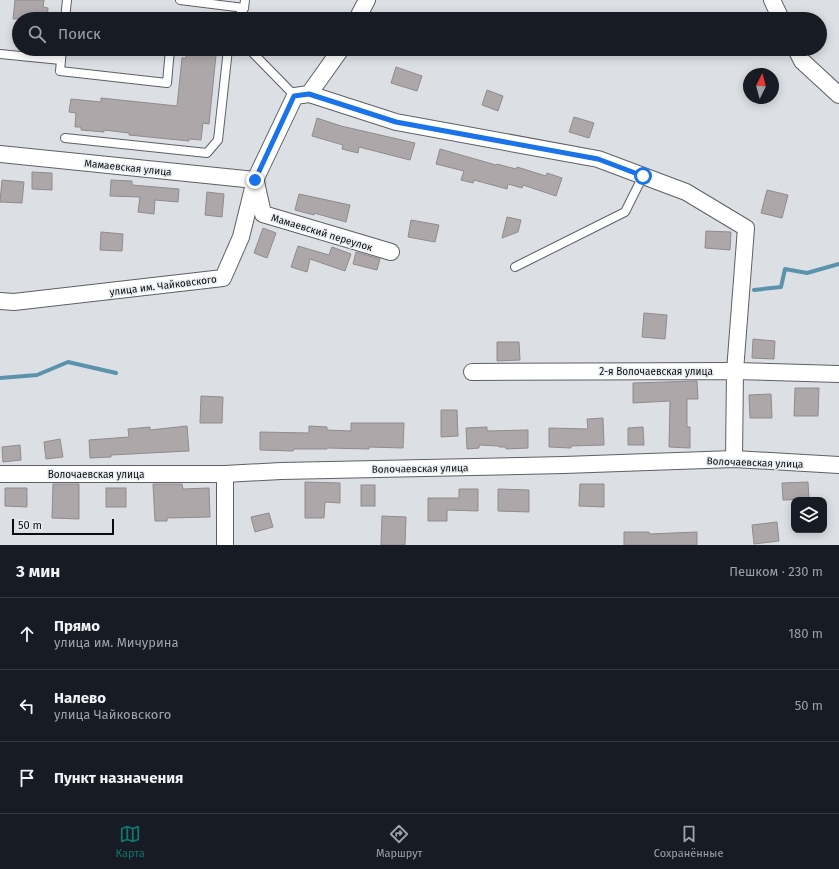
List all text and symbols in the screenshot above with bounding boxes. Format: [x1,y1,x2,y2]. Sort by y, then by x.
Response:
search box [12,12,827,56]
icon: search [26,23,48,45]
text: Поиск [58,25,101,43]
north arrow [743,68,779,104]
street label: Мамаевская улица [84,157,172,179]
route start [634,167,652,185]
route end [246,171,264,189]
street label: Мамаевский переулок [270,212,375,254]
street label: улица им. Чайковского [109,273,218,299]
street label: 2-я Волочаевская улица [599,366,713,378]
street label: Волочаевская улица [706,455,804,471]
street label: Волочаевская улица [372,462,468,476]
street label: Волочаевская улица [48,469,144,481]
map controls [791,497,827,533]
button: layers [791,497,827,533]
scale bar [12,517,114,536]
text: 50 m [18,519,42,532]
text: 3 мин [16,561,60,582]
text: Пешком · 230 m [729,564,823,579]
text: Прямо [54,617,100,635]
icon: ahead [16,623,38,645]
text: 180 m [788,626,823,641]
text: улица им. Мичурина [54,635,179,650]
text: Налево [54,689,106,707]
icon: left [16,695,38,717]
text: 50 m [795,698,823,713]
text: улица Чайковского [54,707,171,722]
icon: arrive [16,767,38,789]
text: Пункт назначения [54,769,183,787]
tab: Карта [116,823,145,860]
tab: Маршрут [376,823,423,860]
tab: Сохранённые [654,823,723,860]

